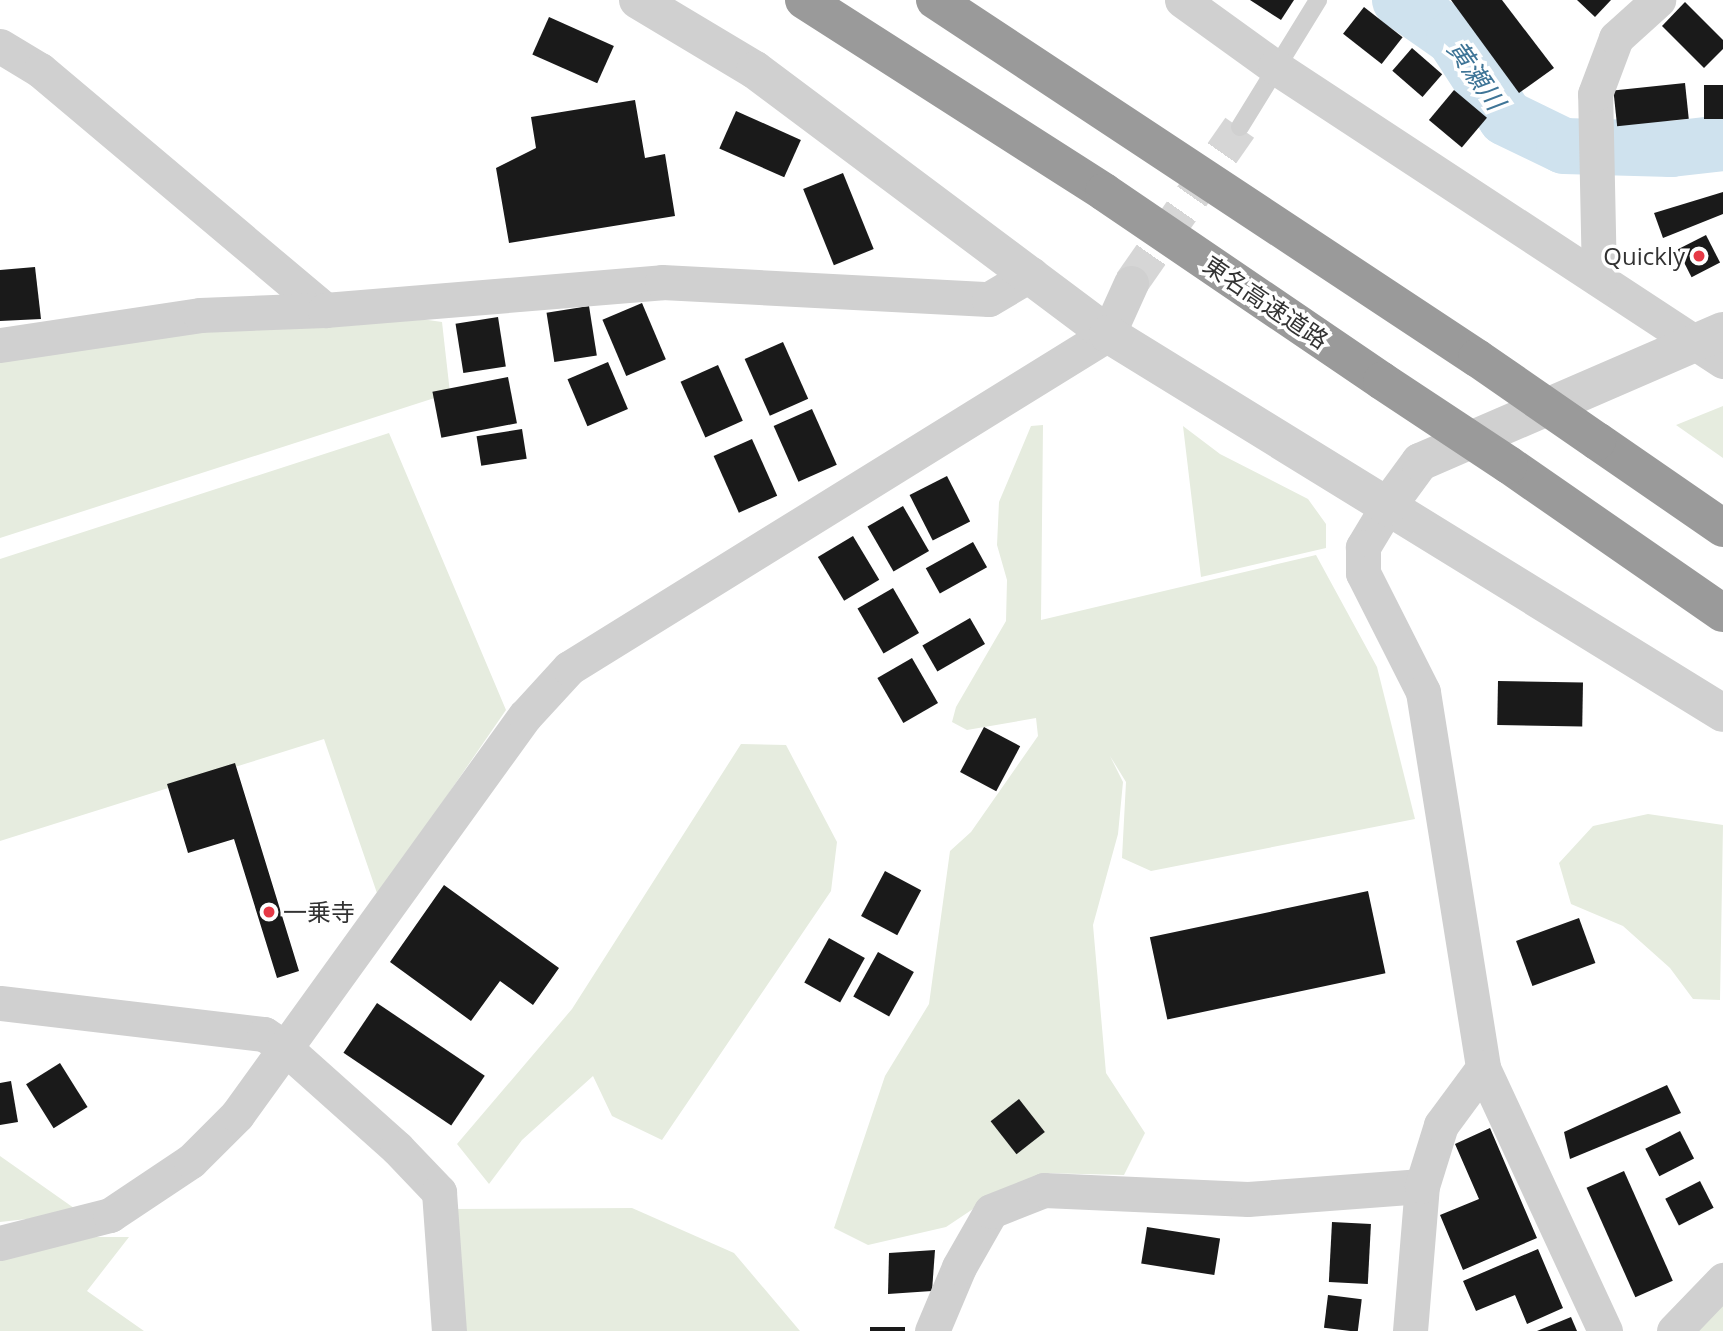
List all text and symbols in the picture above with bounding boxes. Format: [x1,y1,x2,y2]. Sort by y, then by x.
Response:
water label: 黄瀬川 [1441,34,1511,116]
place label: Quickly [1603,242,1685,270]
marker: Quickly [1691,248,1707,264]
street label: 東名高速道路 [1198,250,1334,354]
place label: 一乗寺 [283,898,355,926]
marker: 一乗寺 [261,904,277,920]

